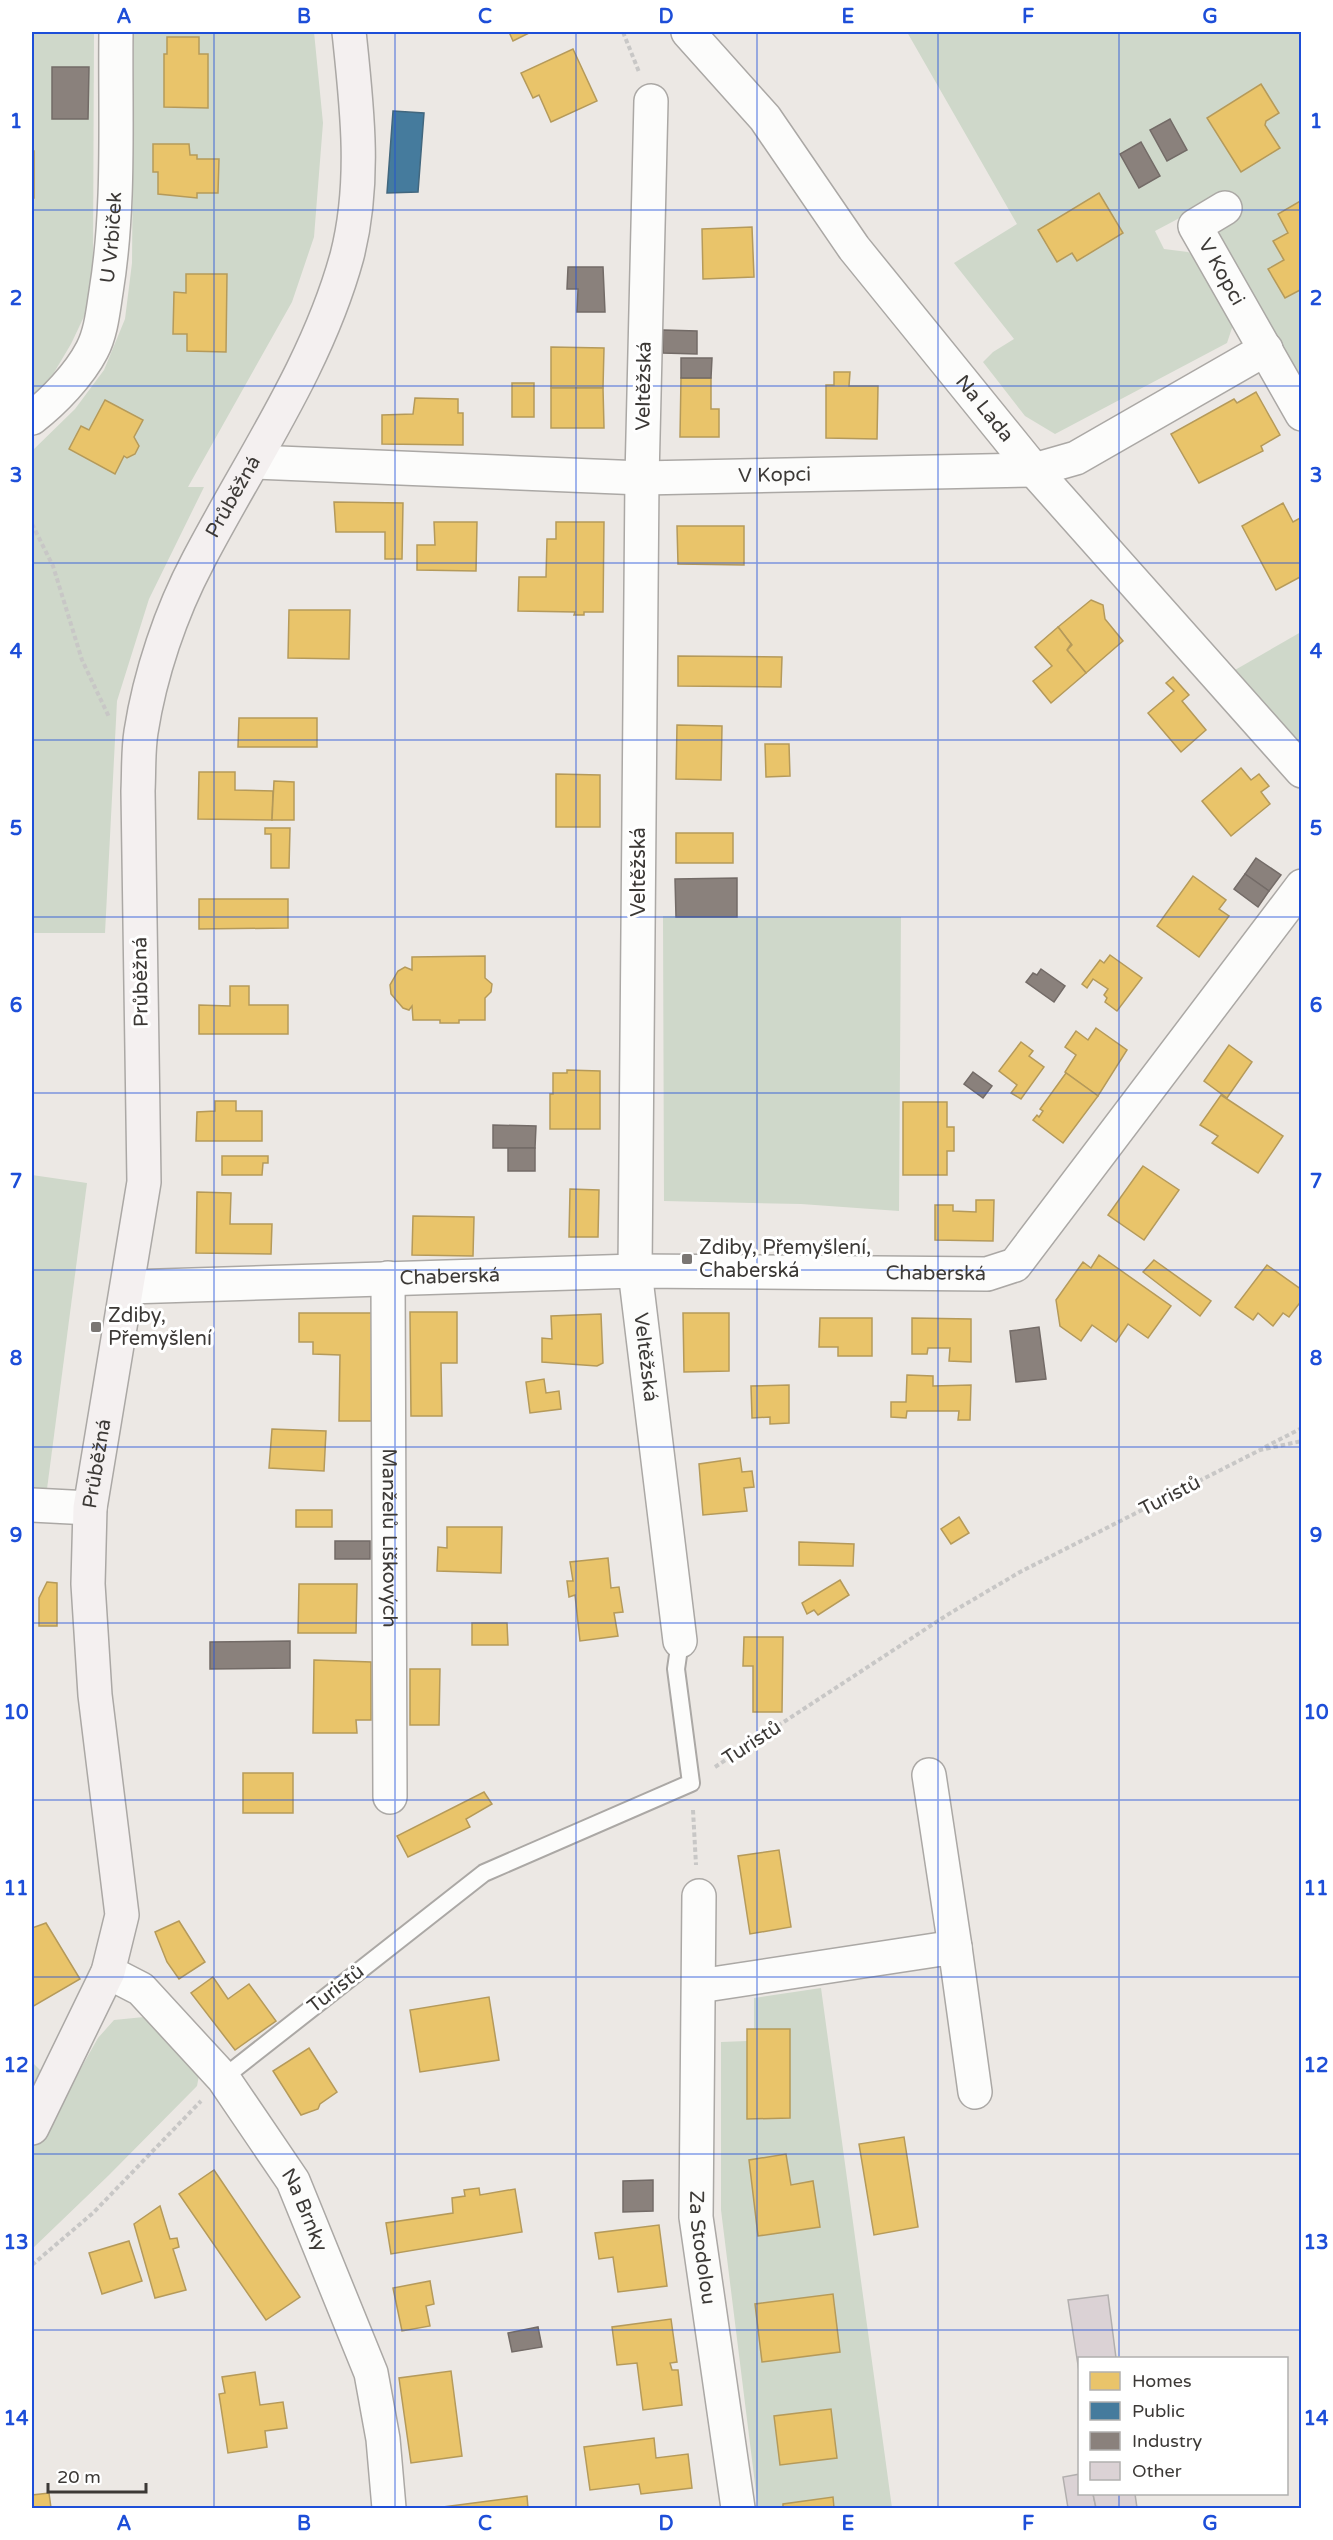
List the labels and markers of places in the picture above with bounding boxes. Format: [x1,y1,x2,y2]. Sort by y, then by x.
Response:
place label: Zdiby, Přemyšlení, Chaberská [699,1236,871,1283]
marker: Zdiby, Přemyšlení, Chaberská [680,1252,694,1266]
place label: Zdiby, Přemyšlení [108,1304,212,1351]
marker: Zdiby, Přemyšlení [89,1320,103,1334]

